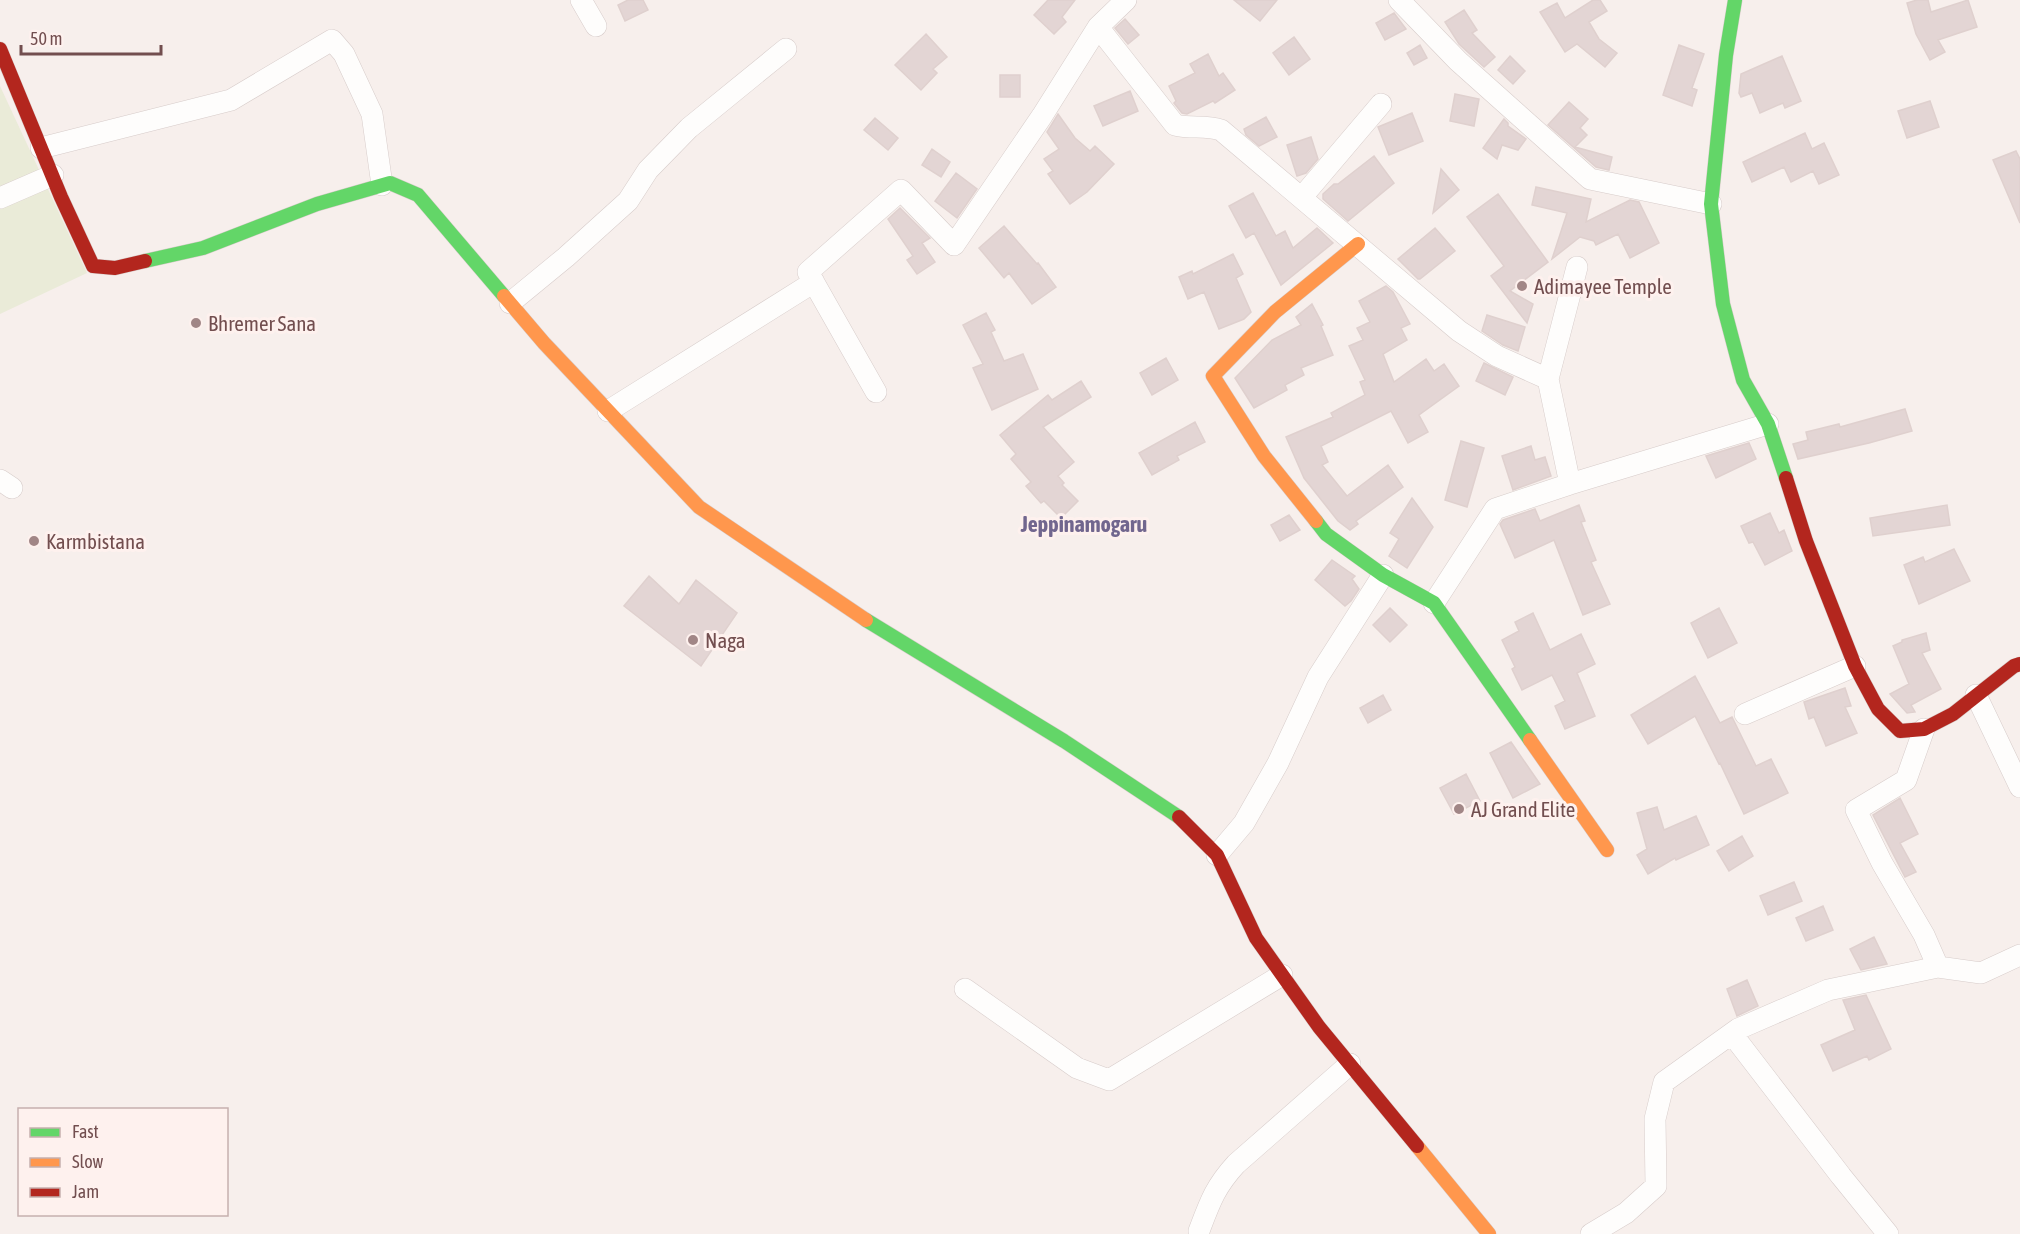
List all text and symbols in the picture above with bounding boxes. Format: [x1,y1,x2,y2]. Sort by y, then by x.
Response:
scale bar [21,18,160,56]
text: 50 m [30,28,62,49]
place label: Adimayee Temple [1534,274,1672,298]
marker: Adimayee Temple [1515,279,1529,293]
place label: Bhremer Sana [208,311,316,335]
marker: Bhremer Sana [189,316,203,330]
district label: Jeppinamogaru [1020,511,1147,537]
place label: Karmbistana [46,529,145,553]
marker: Karmbistana [27,534,41,548]
place label: Naga [705,628,746,652]
marker: Naga [686,633,700,647]
place label: AJ Grand Elite [1471,797,1575,821]
marker: AJ Grand Elite [1452,802,1466,816]
legend [18,1108,228,1216]
text: Fast [72,1121,99,1142]
text: Slow [72,1151,103,1172]
text: Jam [72,1181,99,1202]

